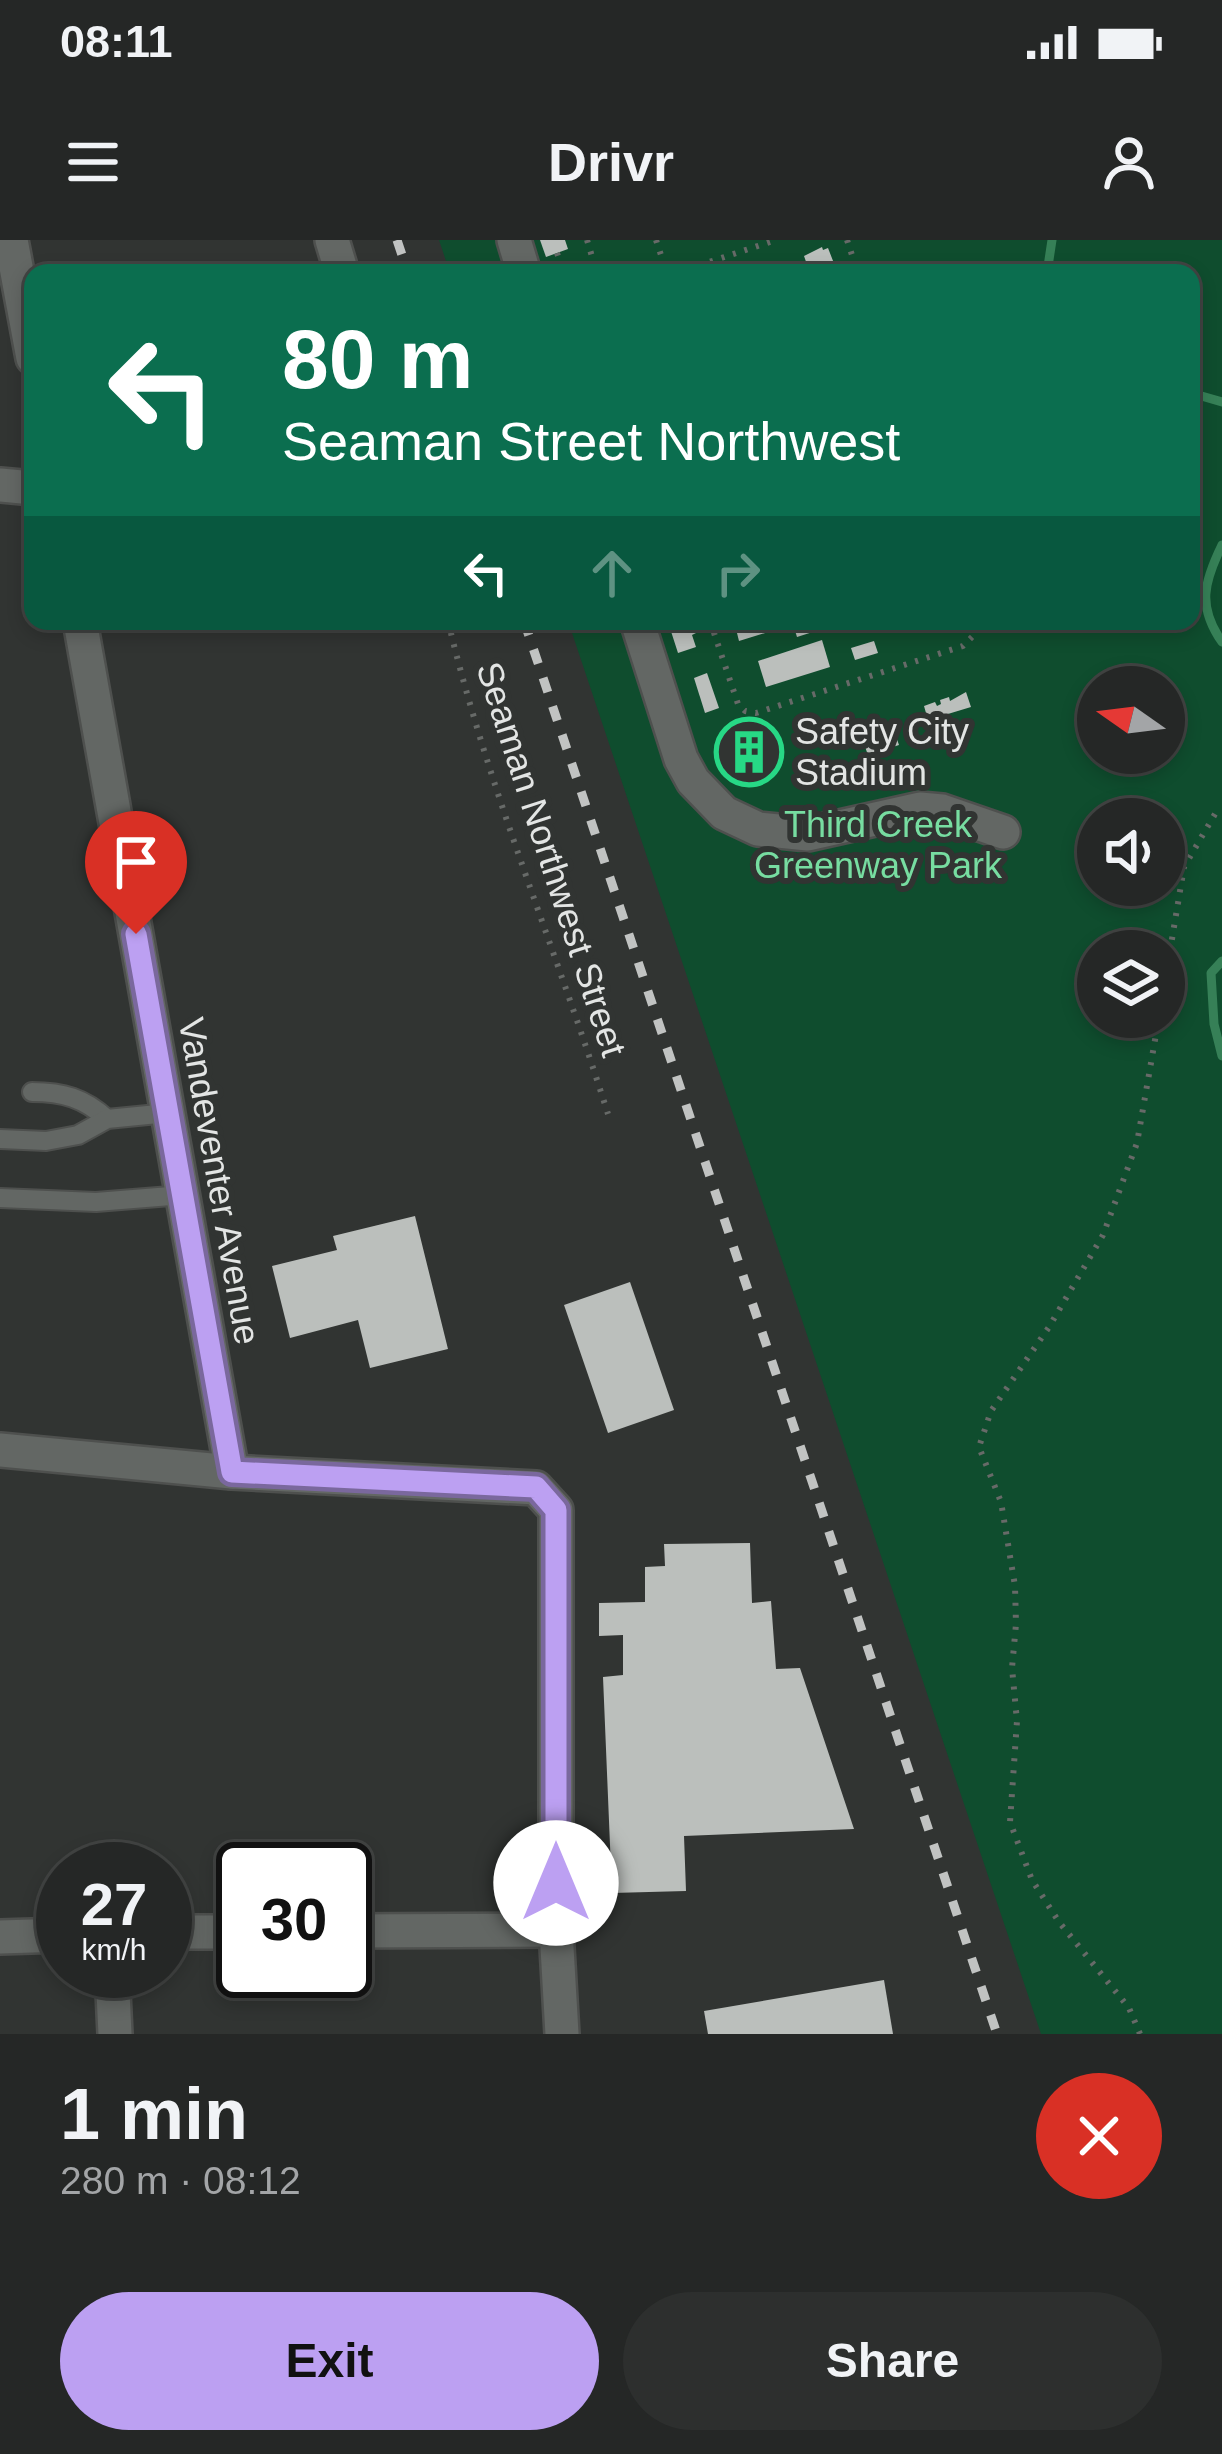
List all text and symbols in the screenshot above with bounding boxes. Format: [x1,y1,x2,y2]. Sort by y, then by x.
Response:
text: 08:11 [60,16,173,67]
icon: menu [60,129,126,195]
icon: person [1096,129,1162,195]
text: Drivr [548,132,674,192]
icon: left [84,312,240,468]
text: 80 m [282,312,473,406]
text: Seaman Street Northwest [282,411,900,471]
icon: left [453,540,519,606]
icon: ahead [579,540,645,606]
icon: right [705,540,771,606]
street label: Seaman Northwest Street [468,657,635,1062]
north arrow [1077,666,1185,774]
map controls [1077,666,1185,1038]
place label: Safety City Stadium [795,711,969,793]
building icon: Safety City Stadium [714,717,784,787]
button: sound [1077,798,1185,906]
park label: Third Creek Greenway Park [754,804,1003,886]
pin [85,811,187,934]
icon: arrive [103,829,169,895]
button: layers [1077,930,1185,1038]
street label: Vandeventer Avenue [171,1015,268,1348]
position arrow [493,1820,619,1946]
speed limit sign: 30 [216,1842,372,1998]
text: 27 [81,1871,147,1938]
text: km/h [81,1933,147,1966]
button: close [1036,2073,1162,2199]
text: 1 min [60,2074,248,2154]
text: 280 m · 08:12 [60,2159,301,2202]
button: Exit [60,2292,599,2430]
button: Share [623,2292,1162,2430]

